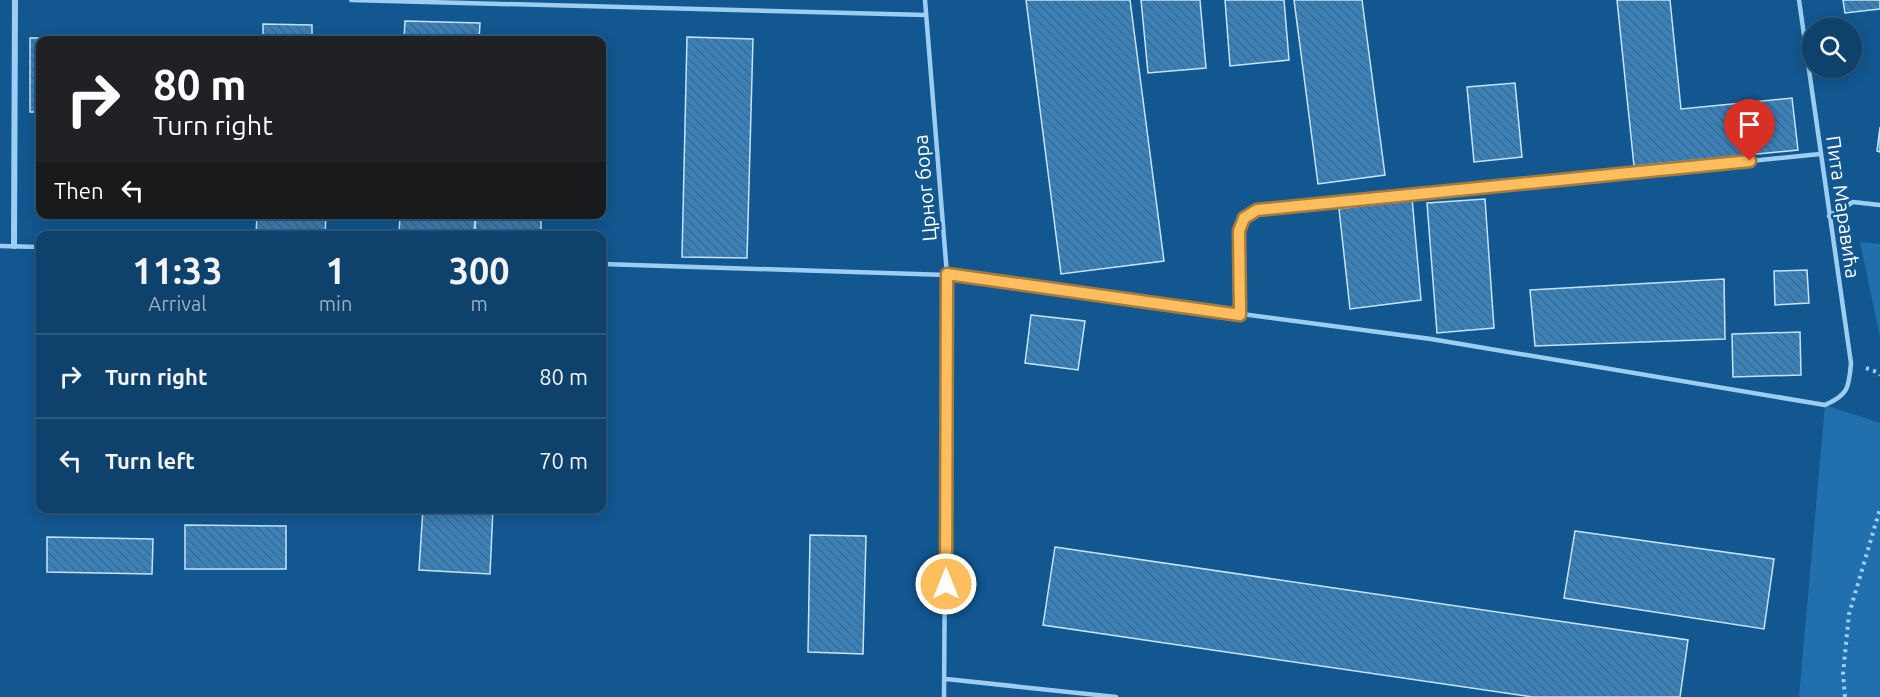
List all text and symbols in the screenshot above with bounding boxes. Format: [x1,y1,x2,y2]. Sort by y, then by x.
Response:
map controls [1802,18,1862,78]
button: search [1802,18,1862,78]
icon: right [54,60,132,138]
text: 80 m [153,61,247,108]
pin [1724,99,1775,161]
icon: arrive [1733,108,1766,141]
text: Turn right [153,110,273,140]
street label: Црног бора [908,134,941,242]
street label: Пита Маравића [1822,134,1865,280]
icon: left [116,174,149,207]
text: Then [54,178,104,203]
text: 11:33 [132,250,222,291]
text: 1 [325,250,346,291]
text: 300 [449,250,510,291]
text: Arrival [148,292,207,315]
text: min [319,292,352,315]
text: m [471,292,488,315]
icon: right [54,360,87,393]
text: Turn right [105,364,207,389]
text: 80 m [539,364,588,389]
icon: left [54,444,87,477]
text: Turn left [105,448,195,473]
text: 70 m [539,448,588,473]
position arrow [914,552,978,616]

